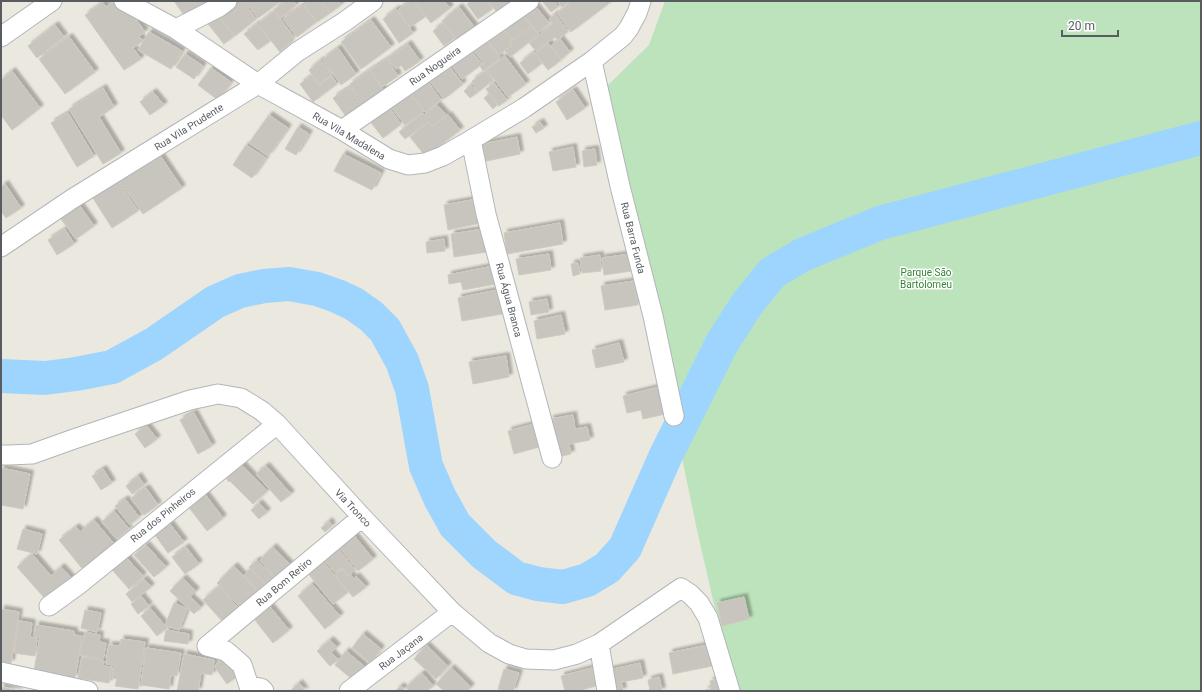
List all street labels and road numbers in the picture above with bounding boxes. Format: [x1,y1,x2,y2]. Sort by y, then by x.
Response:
street label: Rua Nogueira [407,44,463,88]
street label: Rua Vila Prudente [153,101,225,153]
street label: Rua Vila Madalena [311,110,387,162]
street label: Rua Barra Funda [619,201,647,275]
street label: Rua Água Branca [494,261,525,338]
street label: Rua dos Pinheiros [128,485,198,545]
street label: Via Tronco [333,487,373,529]
street label: Rua Bom Retiro [254,555,314,608]
street label: Rua Jaçana [377,632,425,672]

